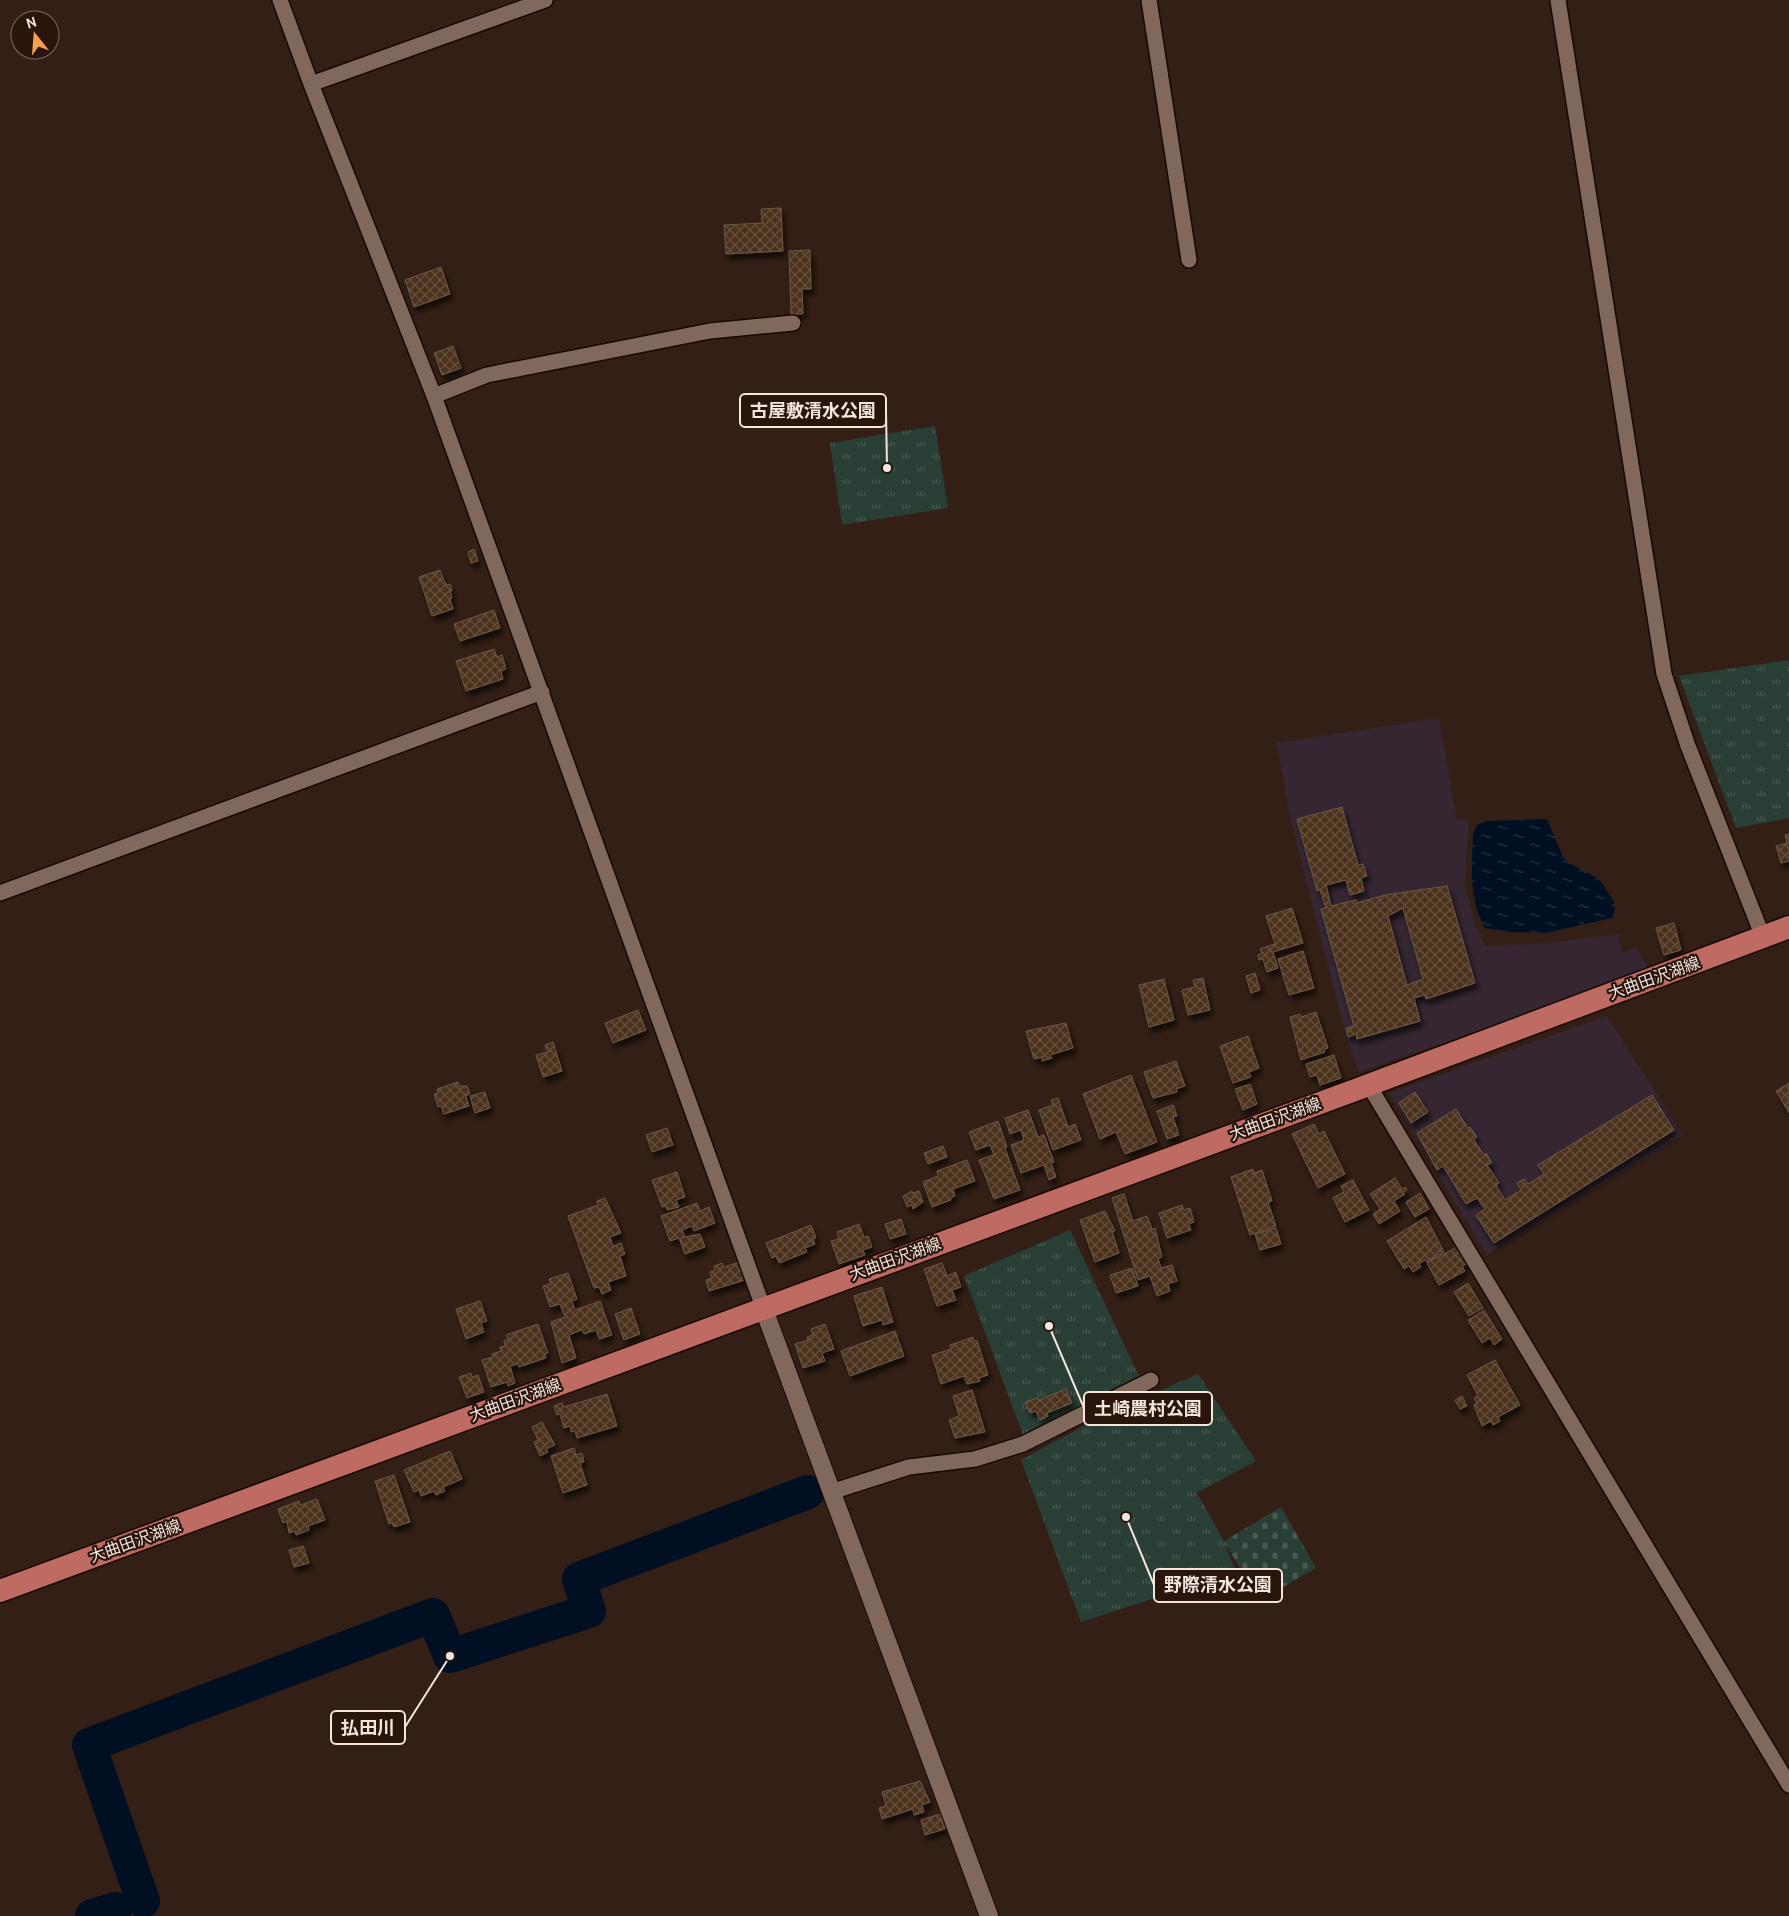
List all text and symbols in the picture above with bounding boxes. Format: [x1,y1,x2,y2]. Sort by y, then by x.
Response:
north arrow [10,10,60,60]
text: N [24,13,39,33]
callout: 古屋敷清水公園 [740,394,886,427]
text: 古屋敷清水公園 [750,400,876,422]
street label: 大曲田沢湖線 [1606,953,1702,1003]
street label: 大曲田沢湖線 [1227,1094,1323,1144]
street label: 大曲田沢湖線 [847,1234,943,1284]
street label: 大曲田沢湖線 [467,1375,563,1425]
callout: 土崎農村公園 [1084,1392,1212,1425]
text: 土崎農村公園 [1094,1398,1202,1420]
street label: 大曲田沢湖線 [87,1516,183,1566]
callout: 野際清水公園 [1154,1569,1282,1602]
text: 野際清水公園 [1164,1574,1272,1596]
callout: 払田川 [331,1711,405,1744]
text: 払田川 [341,1717,395,1739]

